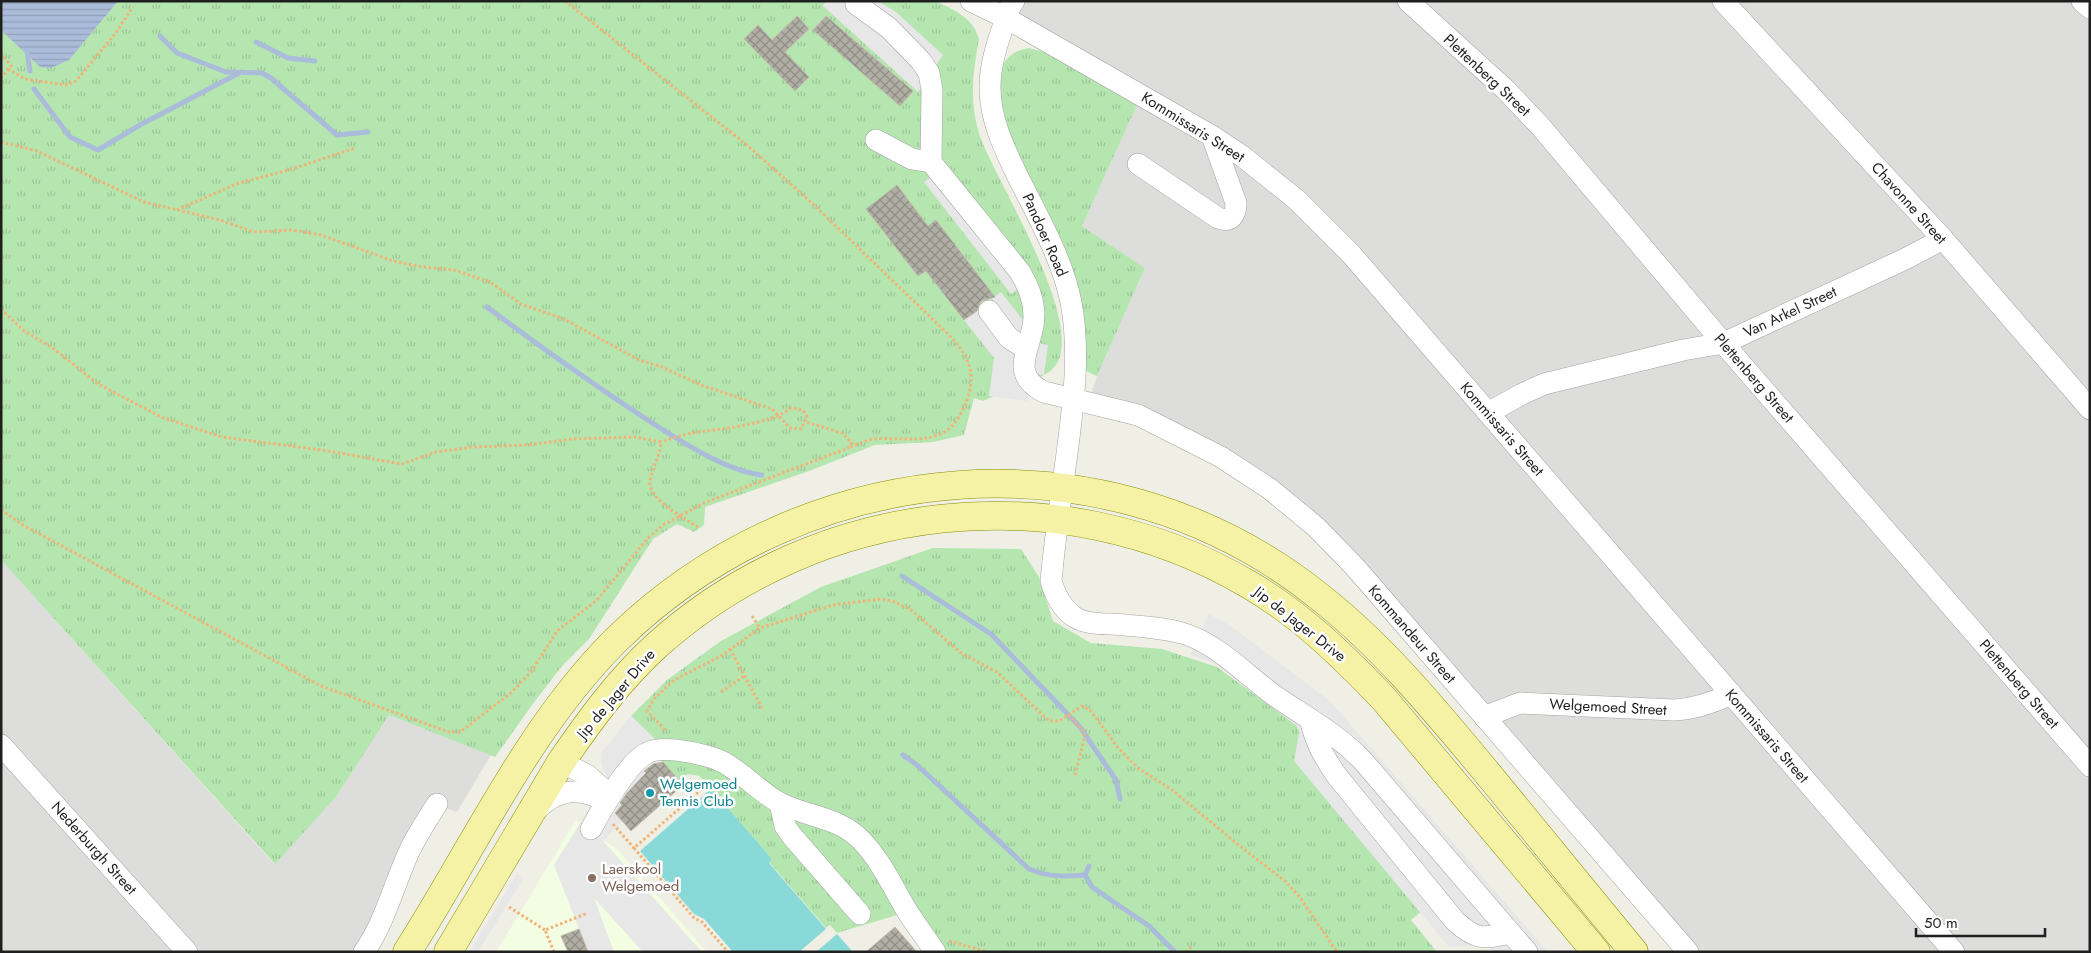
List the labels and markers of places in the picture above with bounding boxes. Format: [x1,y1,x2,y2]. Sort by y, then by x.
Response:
place label: Welgemoed Tennis Club [660,773,737,812]
marker: Welgemoed Tennis Club [644,787,656,799]
place label: Laerskool Welgemoed [602,858,679,897]
marker: Laerskool Welgemoed [586,872,598,884]

